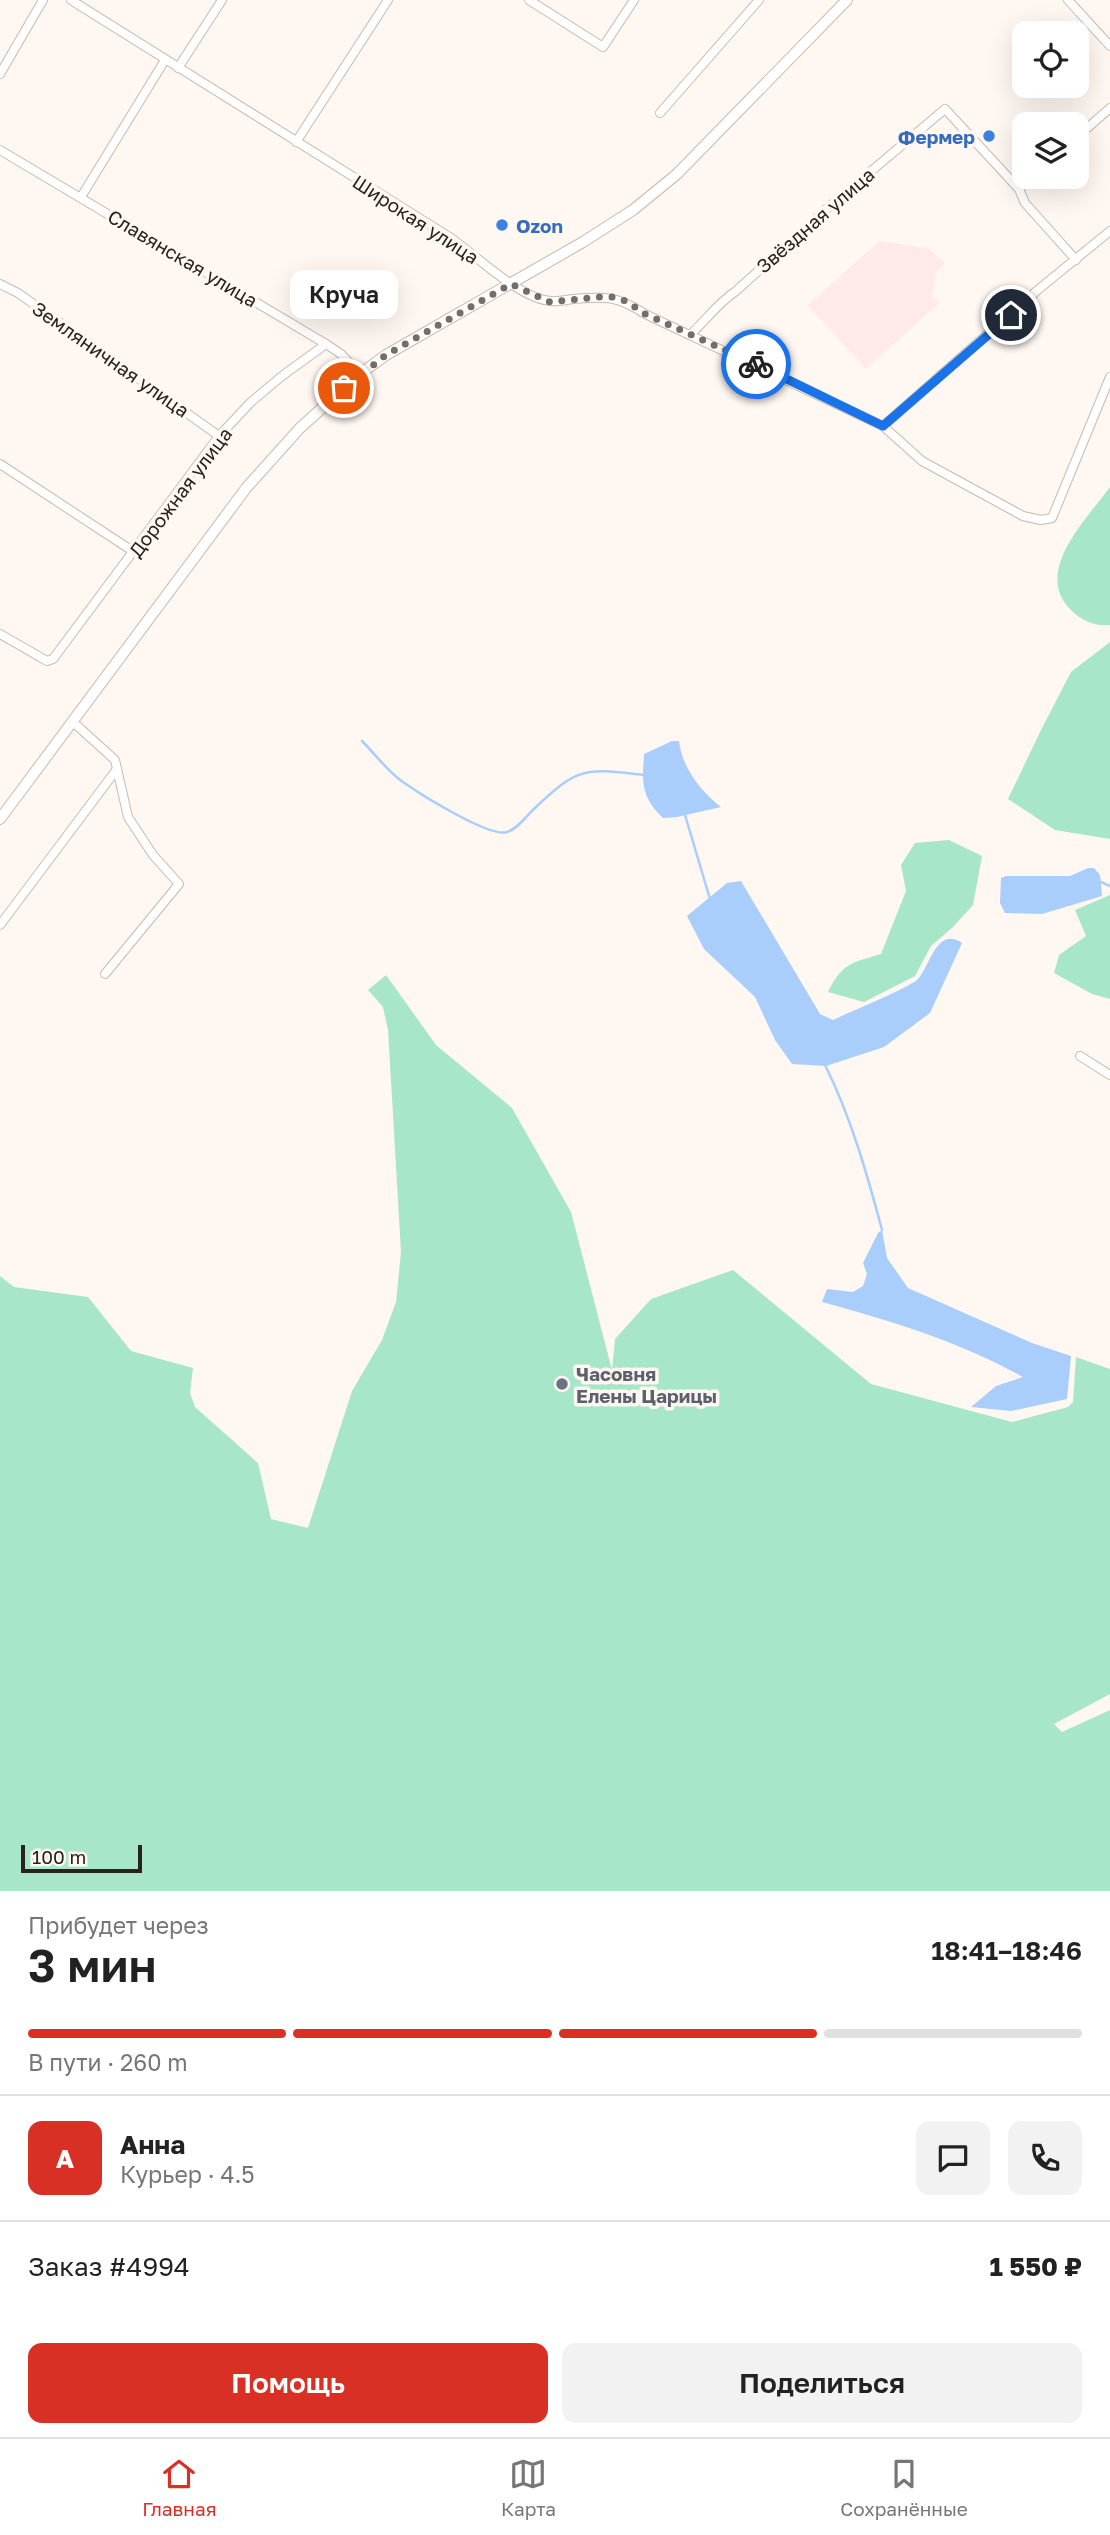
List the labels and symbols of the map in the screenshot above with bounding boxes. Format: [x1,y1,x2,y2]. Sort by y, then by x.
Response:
place label: Фермер [898,125,975,148]
marker: Фермер [981,128,997,144]
street label: Звёздная улица [751,162,879,278]
street label: Широкая улица [349,170,483,268]
street label: Славянская улица [104,204,262,312]
place label: Ozon [516,214,563,237]
marker: Ozon [494,217,510,233]
callout: Круча [290,269,398,318]
pin [981,285,1041,345]
street label: Земляничная улица [28,296,194,422]
courier [721,329,791,399]
pin [314,358,374,418]
street label: Дорожная улица [124,423,236,561]
place label: Часовня Елены Царицы [576,1362,717,1407]
marker: Часовня Елены Царицы [554,1376,570,1392]
scale bar [21,1842,142,1874]

